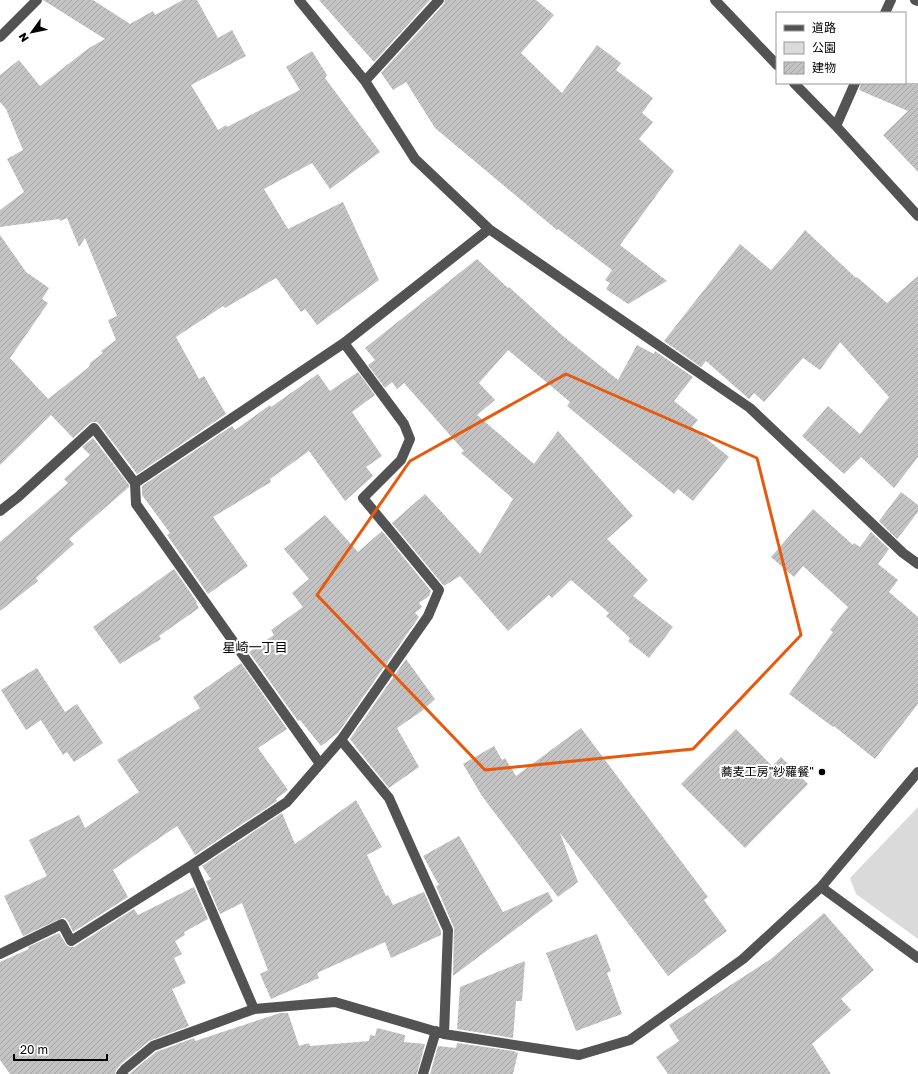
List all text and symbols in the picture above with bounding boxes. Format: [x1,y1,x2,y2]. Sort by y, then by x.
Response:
north arrow [12,12,52,52]
legend [776,12,906,84]
text: 道路 [812,20,836,35]
text: N [15,31,31,45]
text: 公園 [812,40,836,55]
text: 建物 [812,60,836,75]
district label: 星崎一丁目 [222,639,288,655]
place label: 蕎麦工房"紗羅餐" [721,764,814,779]
marker: 蕎麦工房"紗羅餐" [817,767,827,777]
scale bar [14,1036,107,1062]
text: 20 m [20,1042,48,1057]

